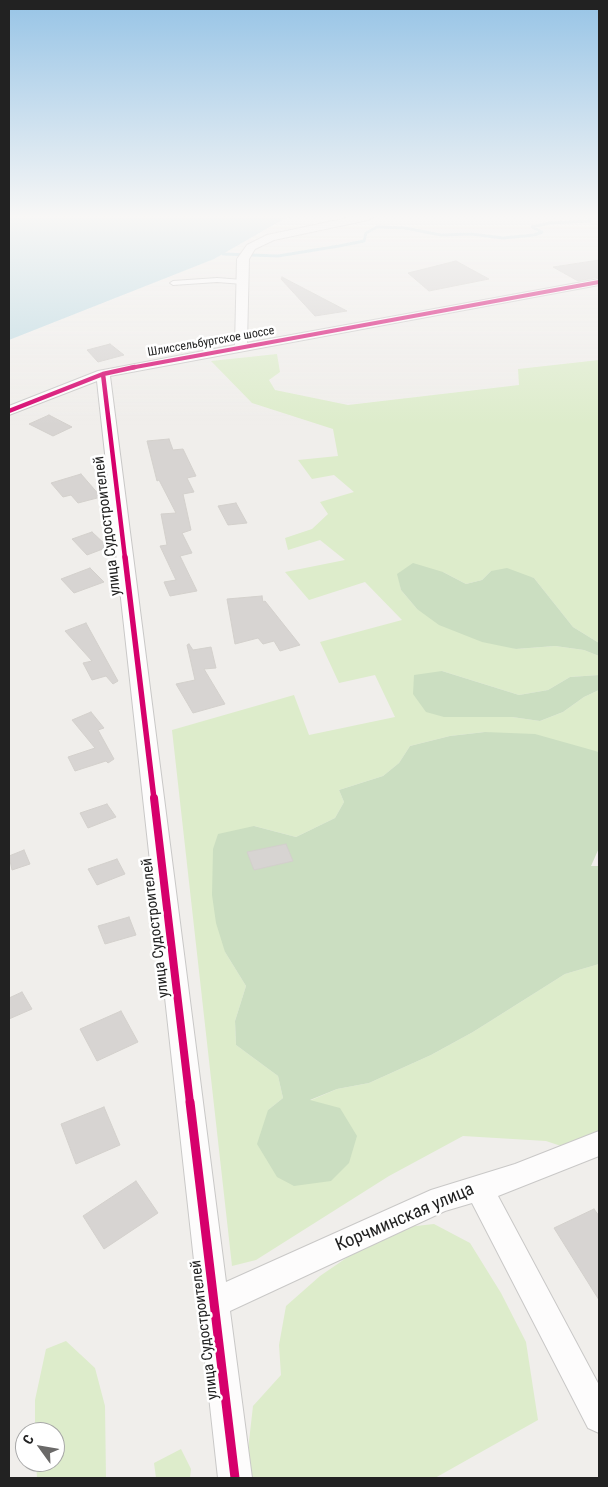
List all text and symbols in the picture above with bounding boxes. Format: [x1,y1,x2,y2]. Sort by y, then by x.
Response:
street label: Шлиссельбургское шоссе [146,324,276,360]
street label: улица Судостроителей [90,455,126,597]
street label: улица Судостроителей [138,857,174,999]
street label: Корчминская улица [333,1179,477,1257]
street label: улица Судостроителей [187,1259,223,1401]
north arrow [15,1422,65,1472]
text: С [19,1432,37,1447]

